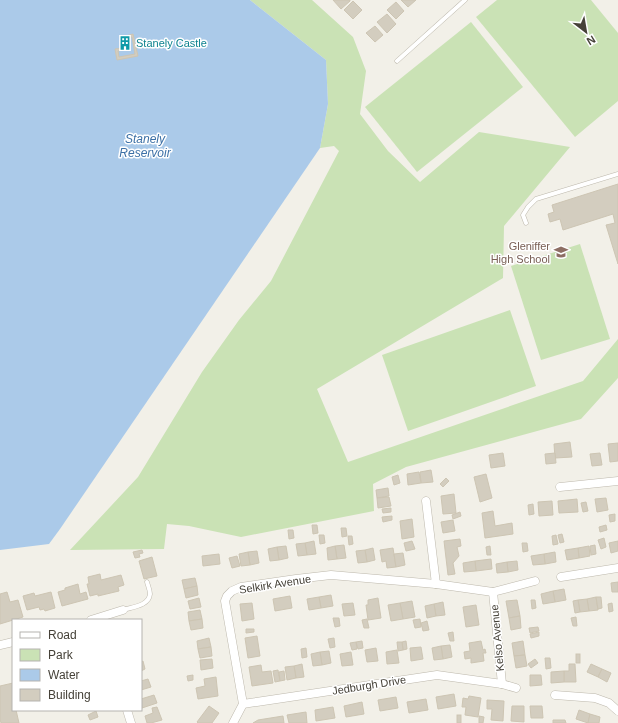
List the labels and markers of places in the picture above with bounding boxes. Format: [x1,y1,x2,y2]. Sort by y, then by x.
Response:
building icon: Stanely Castle [117,35,133,51]
place label: Stanely Castle [136,37,207,49]
place label: Gleniffer High School [491,240,550,265]
school or university icon: Gleniffer High School [553,244,569,260]

